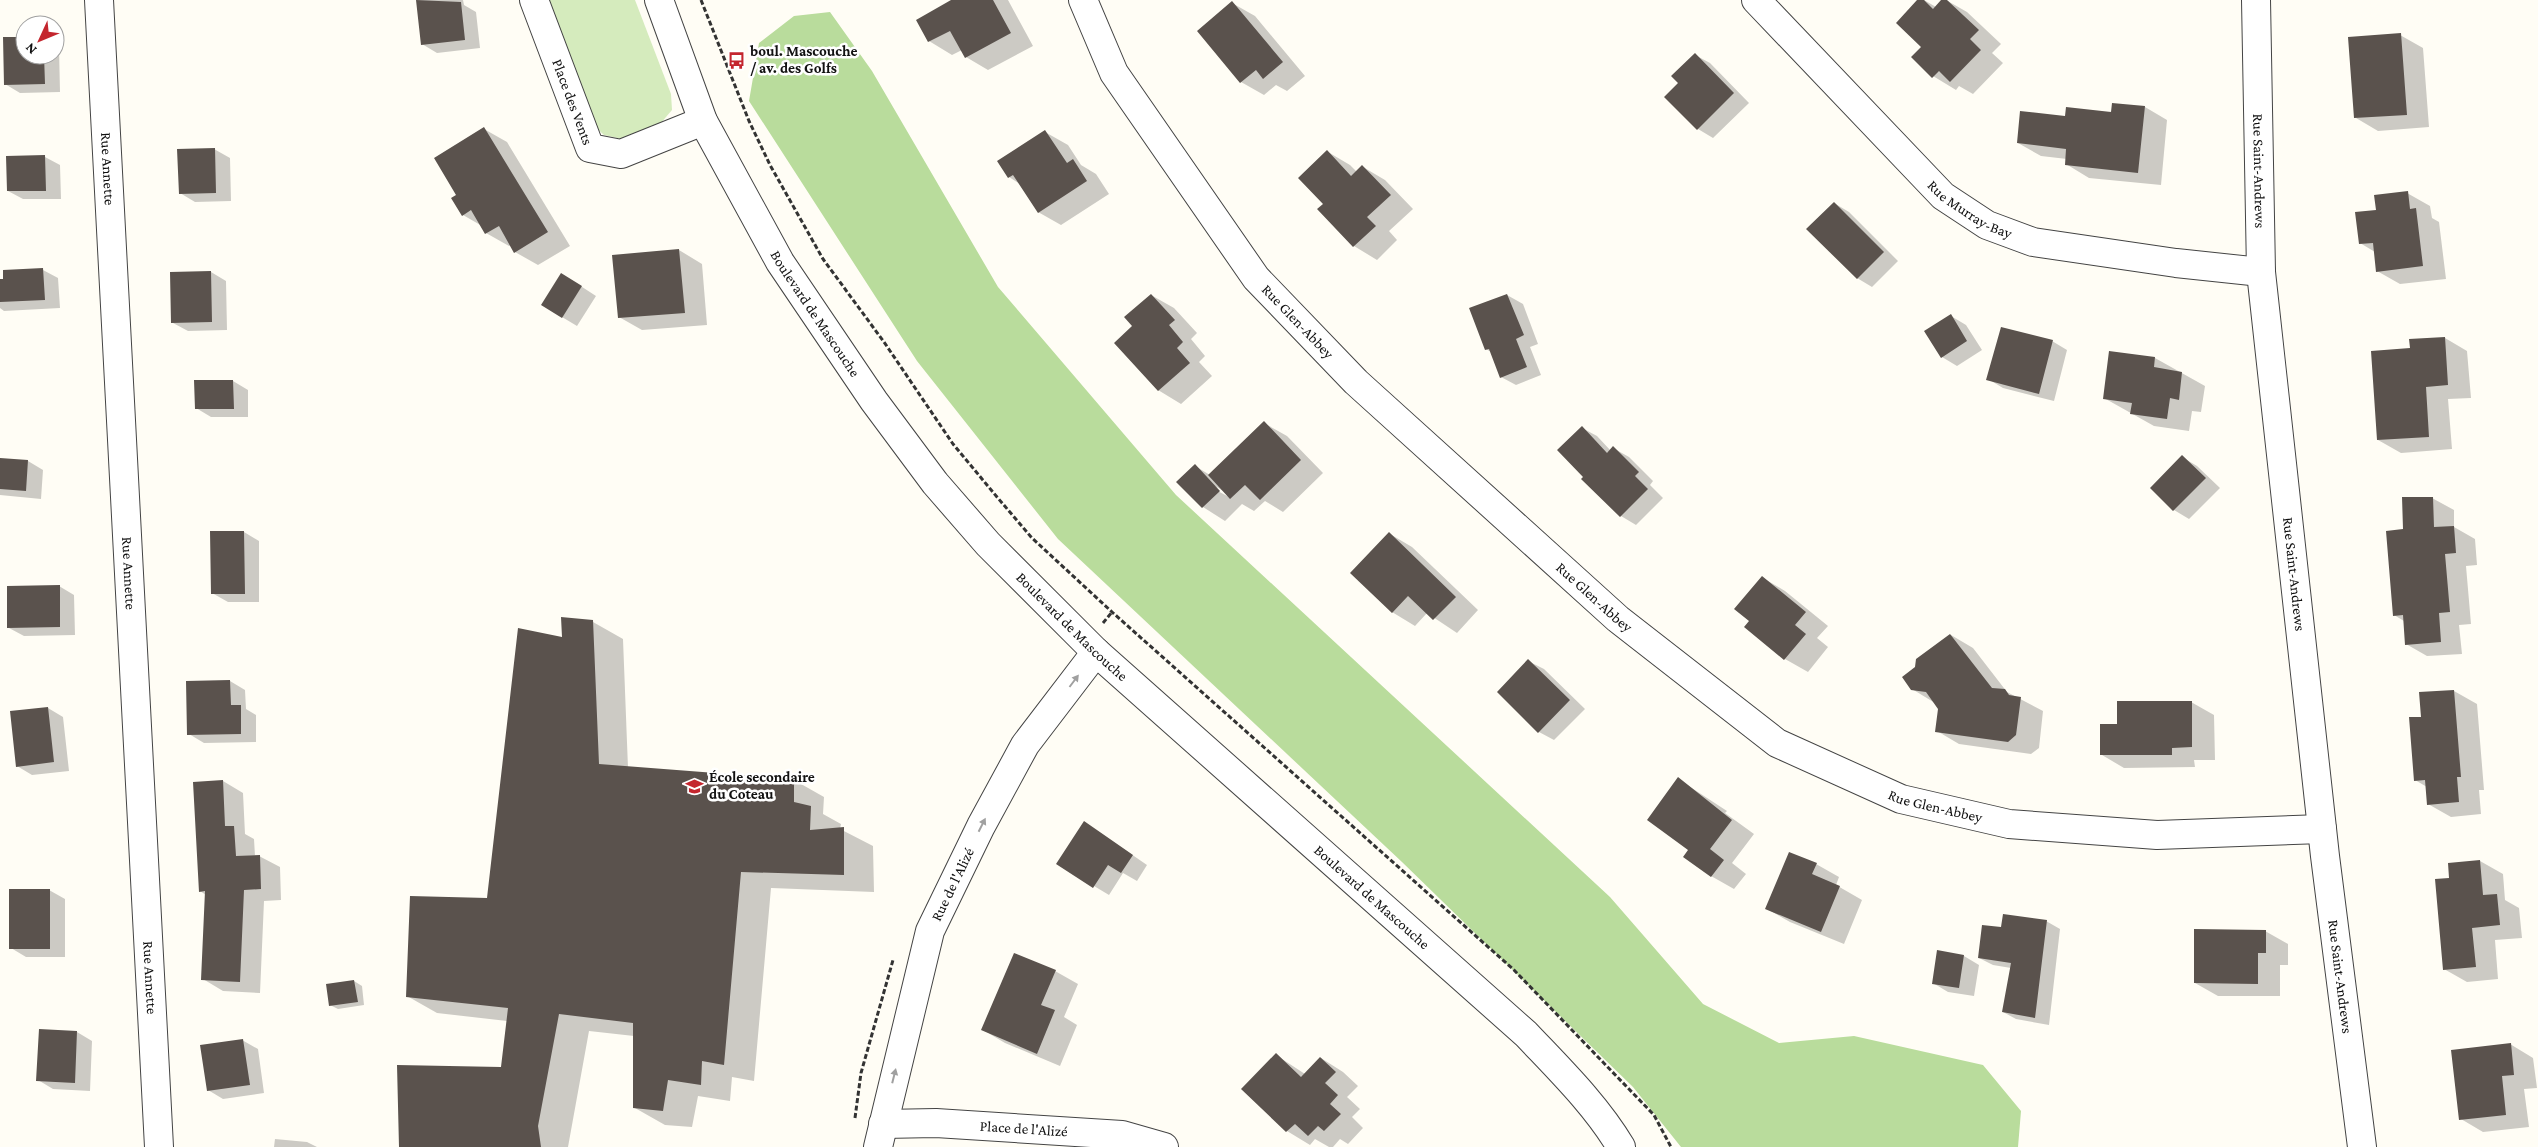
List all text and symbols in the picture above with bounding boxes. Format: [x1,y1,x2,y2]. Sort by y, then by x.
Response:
north arrow [15,15,65,65]
text: N [21,40,40,58]
place label: boul. Mascouche / av. des Golfs [749,43,858,76]
bus stop icon: boul. Mascouche / av. des Golfs [726,50,746,70]
street label: Place des Vents [549,57,596,147]
street label: Rue Saint-Andrews [2250,113,2268,229]
street label: Rue Annette [98,132,118,206]
street label: Rue Murray-Bay [1924,177,2014,243]
street label: Boulevard de Mascouche [767,248,864,380]
street label: Rue Glen-Abbey [1259,281,1337,363]
street label: Rue Saint-Andrews [2280,516,2308,632]
street label: Rue Annette [119,536,139,611]
street label: Rue Glen-Abbey [1553,559,1636,636]
street label: Boulevard de Mascouche [1013,569,1131,684]
one-way arrow [1069,675,1080,688]
place label: École secondaire du Coteau [709,769,815,802]
school or university icon: École secondaire du Coteau [685,776,705,796]
street label: Rue Glen-Abbey [1886,786,1984,827]
one-way arrow [978,818,986,832]
street label: Boulevard de Mascouche [1311,842,1433,953]
street label: Rue de l'Alizé [928,845,977,924]
street label: Rue Saint-Andrews [2325,919,2356,1034]
street label: Rue Annette [140,941,160,1015]
one-way arrow [890,1069,898,1084]
street label: Place de l'Alizé [979,1118,1069,1140]

